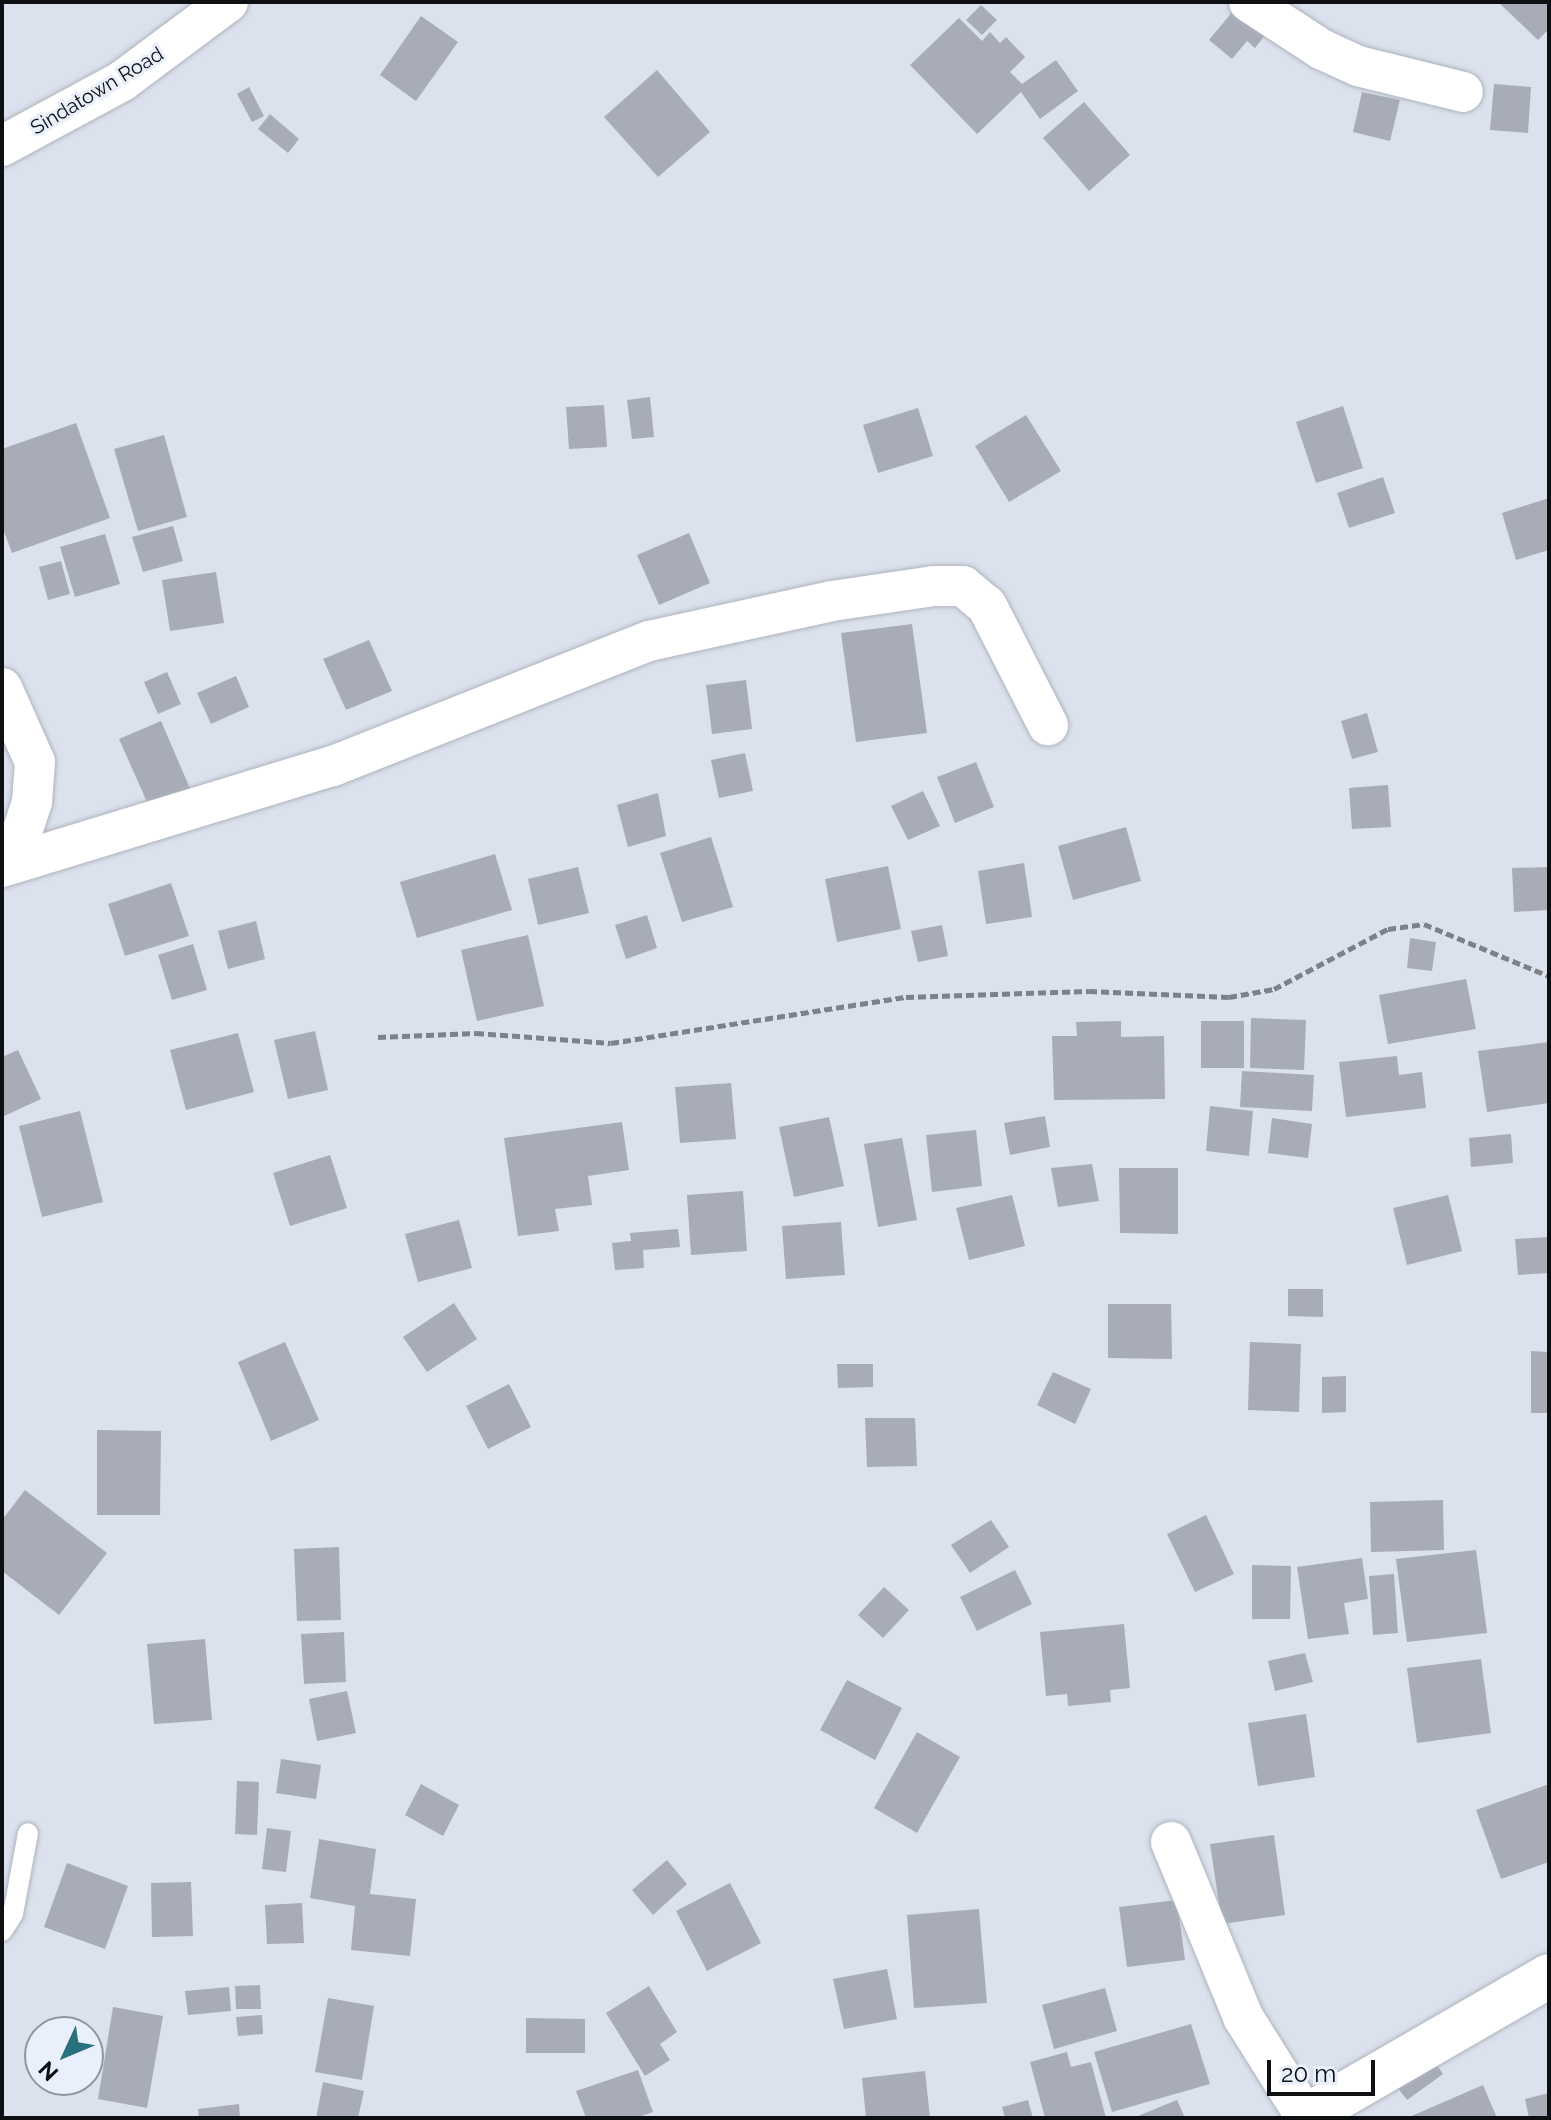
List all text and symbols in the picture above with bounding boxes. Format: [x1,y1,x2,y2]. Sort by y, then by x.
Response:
street label: Sindatown Road [26,42,168,140]
north arrow [24,2016,104,2096]
scale bar [1271,2044,1379,2094]
text: N [33,2056,63,2086]
text: 20 m [1281,2059,1336,2088]

